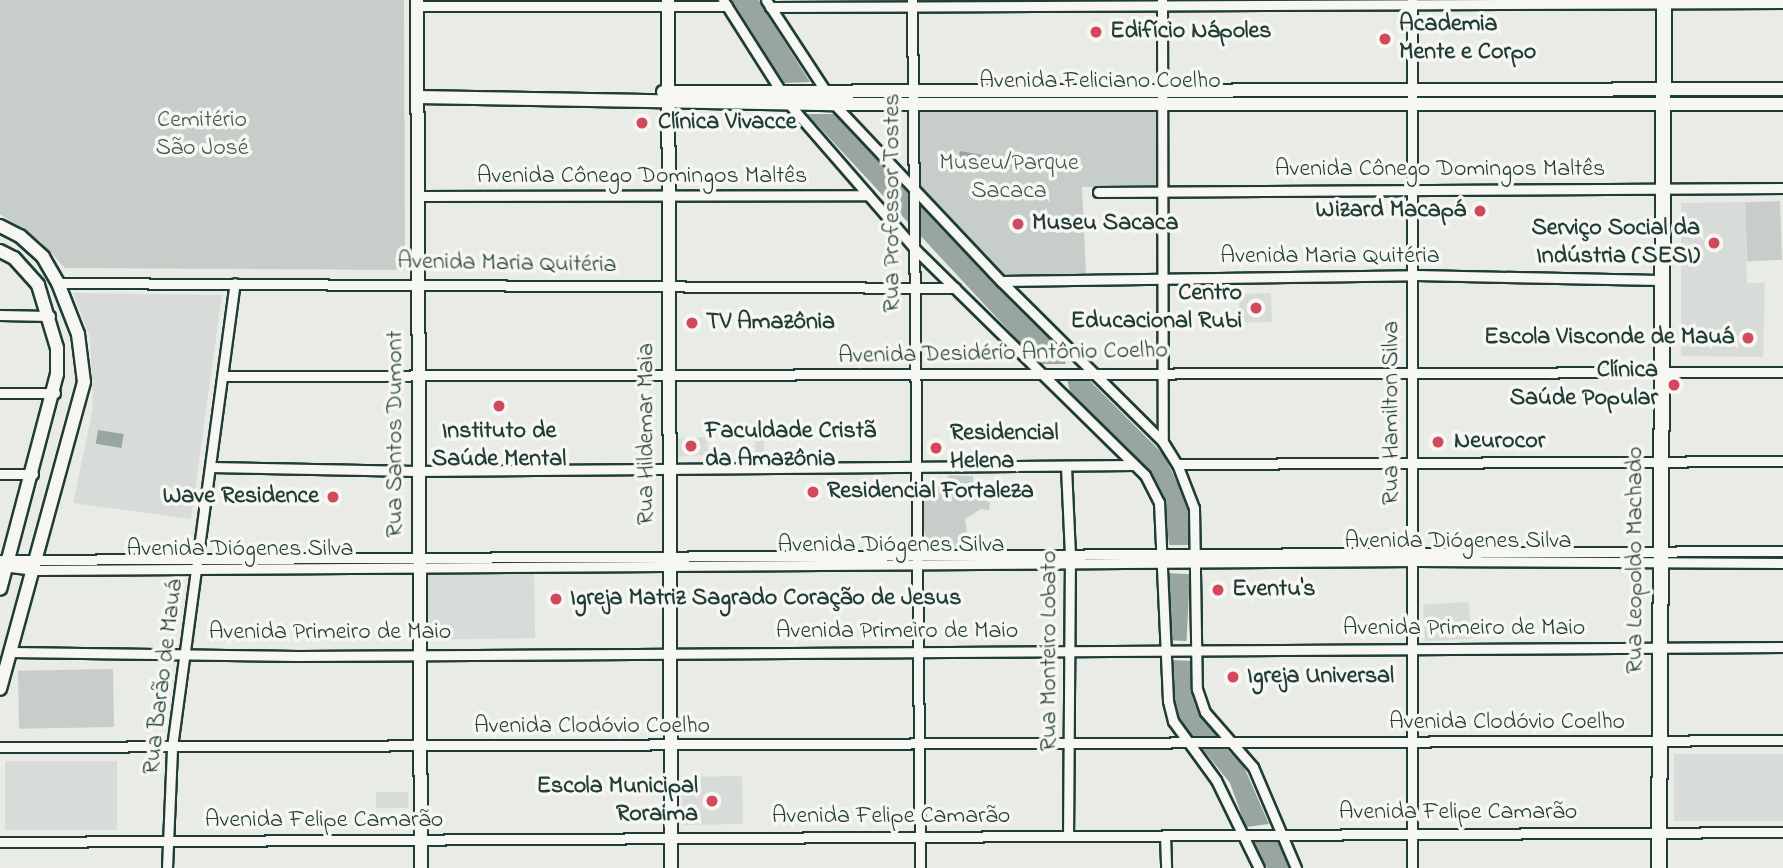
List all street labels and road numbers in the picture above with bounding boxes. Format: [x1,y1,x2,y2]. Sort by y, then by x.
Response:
street label: Avenida Feliciano Coelho [979,68,1221,96]
street label: Rua Professor Tostes [879,93,907,313]
street label: Avenida Cônego Domingos Maltês [1275,156,1605,184]
street label: Avenida Cônego Domingos Maltês [477,163,807,191]
street label: Avenida Maria Quitéria [1220,243,1440,271]
street label: Avenida Maria Quitéria [397,248,617,280]
street label: Rua Hamilton Silva [1378,321,1406,505]
street label: Rua Santos Dumont [382,330,410,538]
street label: Avenida Desidério Antônio Coelho [838,337,1168,371]
street label: Rua Hildemar Maia [633,343,661,525]
street label: Rua Leopoldo Machado [1622,446,1650,674]
street label: Avenida Diógenes Silva [1345,528,1571,556]
street label: Avenida Diógenes Silva [778,532,1004,560]
street label: Avenida Diógenes Silva [127,536,353,564]
street label: Rua Monteiro Lobato [1036,551,1064,751]
street label: Rua Barão de Mauá [138,578,190,776]
street label: Avenida Primeiro de Maio [1343,615,1585,643]
street label: Avenida Primeiro de Maio [776,618,1018,646]
street label: Avenida Primeiro de Maio [209,619,451,647]
street label: Avenida Clodóvio Coelho [1389,709,1625,737]
street label: Avenida Clodóvio Coelho [474,713,710,741]
street label: Avenida Felipe Camarão [1339,799,1577,827]
street label: Avenida Felipe Camarão [772,803,1010,831]
street label: Avenida Felipe Camarão [205,807,443,835]

